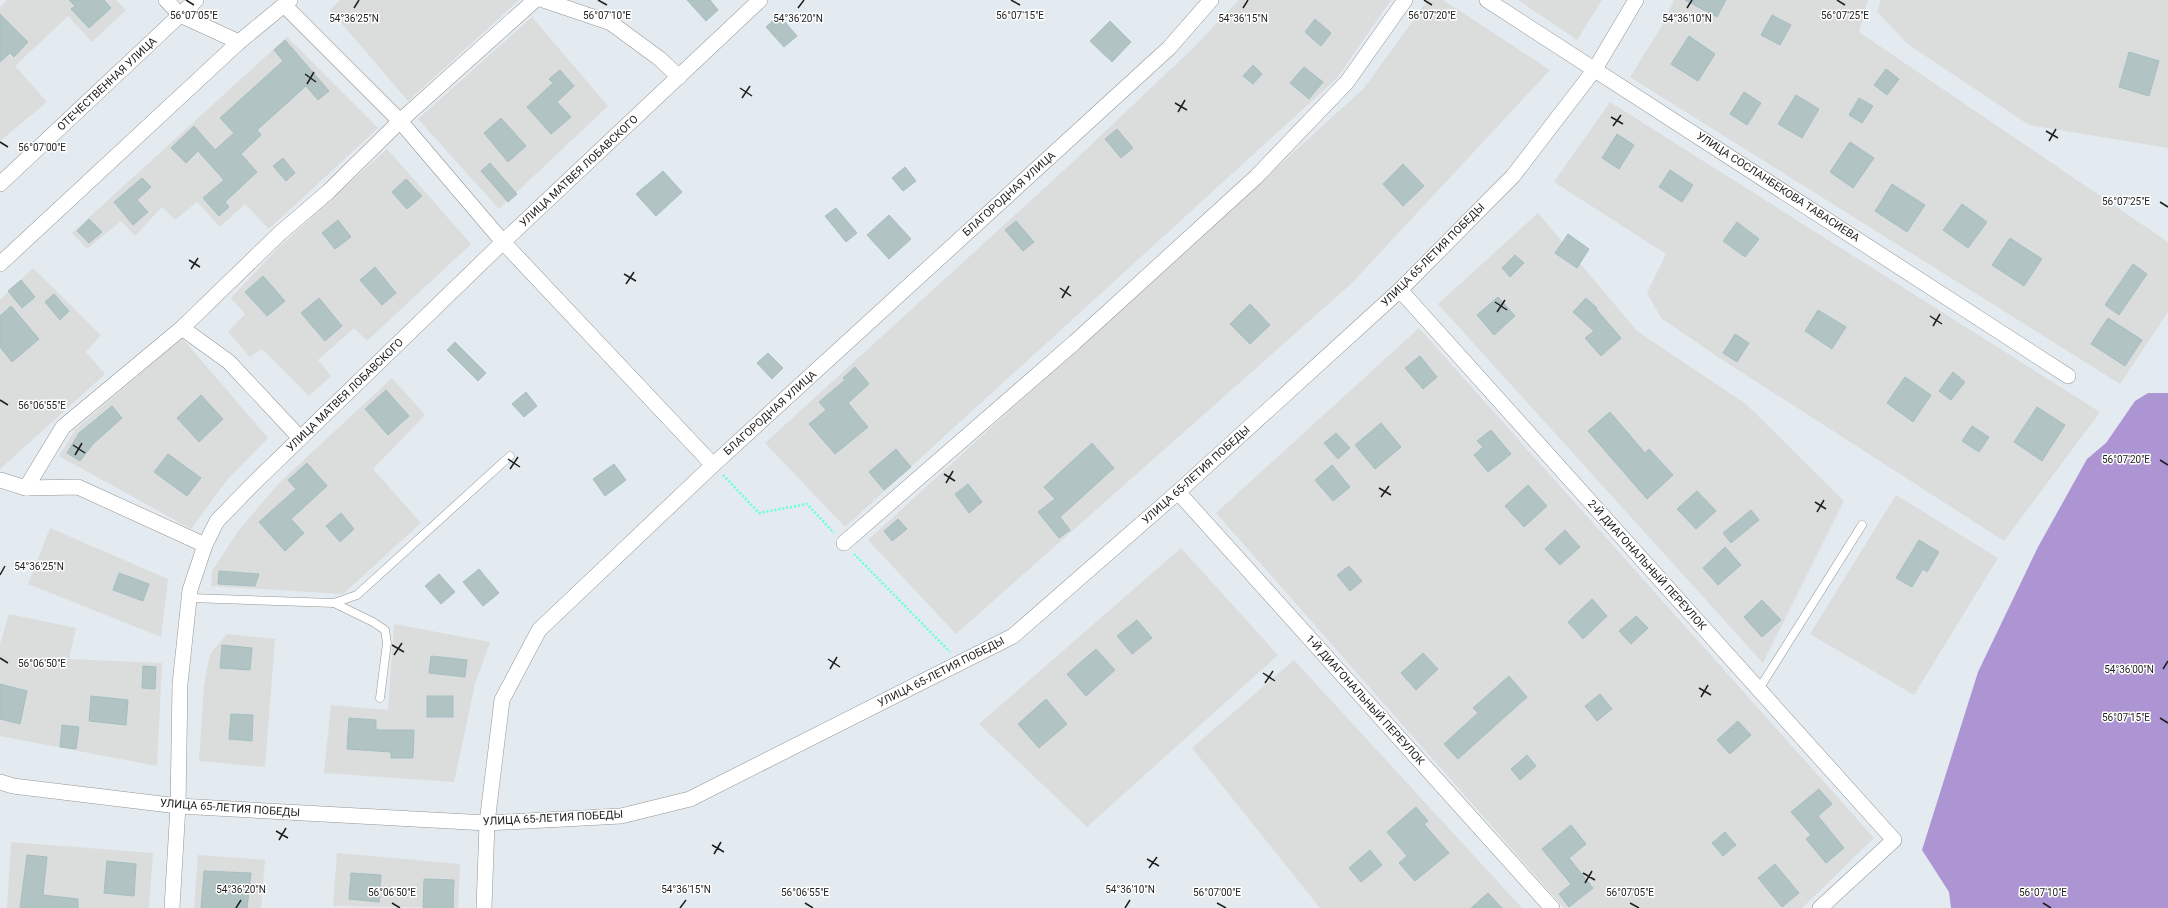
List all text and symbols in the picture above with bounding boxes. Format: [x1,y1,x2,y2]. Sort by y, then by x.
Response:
text: 56°07'05"E [170,10,218,21]
text: 56°07'10"E [583,10,631,21]
text: 56°07'15"E [996,10,1044,21]
text: 56°07'20"E [1408,10,1456,21]
text: 56°07'25"E [1821,10,1869,21]
text: 54°36'25"N [329,13,379,24]
text: 54°36'20"N [773,13,823,24]
text: 54°36'15"N [1218,13,1268,24]
text: 54°36'10"N [1662,13,1712,24]
street label: ОТЕЧЕСТВЕННАЯ УЛИЦА [55,34,160,133]
street label: УЛИЦА МАТВЕЯ ЛОБАВСКОГО [517,113,641,229]
street label: УЛИЦА СОСЛАНБЕКОВА ТАВАСИЕВА [1694,129,1863,245]
text: 56°07'00"E [18,142,66,153]
street label: БЛАГОРОДНАЯ УЛИЦА [960,148,1059,239]
text: 56°07'25"E [2102,196,2150,207]
street label: УЛИЦА 65-ЛЕТИЯ ПОБЕДЫ [1379,201,1487,309]
street label: УЛИЦА МАТВЕЯ ЛОБАВСКОГО [284,336,406,454]
street label: БЛАГОРОДНАЯ УЛИЦА [721,367,820,458]
text: 56°06'55"E [18,400,66,411]
street label: УЛИЦА 65-ЛЕТИЯ ПОБЕДЫ [1139,423,1253,527]
text: 56°07'20"E [2102,454,2150,465]
street label: 2-Й ДИАГОНАЛЬНЫЙ ПЕРЕУЛОК [1585,497,1710,633]
text: 54°36'25"N [14,561,64,572]
street label: 1-Й ДИАГОНАЛЬНЫЙ ПЕРЕУЛОК [1303,632,1428,768]
street label: УЛИЦА 65-ЛЕТИЯ ПОБЕДЫ [876,634,1006,710]
text: 56°06'50"E [18,658,66,669]
text: 54°36'00"N [2104,664,2154,675]
text: 56°07'15"E [2102,712,2150,723]
street label: УЛИЦА 65-ЛЕТИЯ ПОБЕДЫ [160,797,300,819]
street label: УЛИЦА 65-ЛЕТИЯ ПОБЕДЫ [483,808,623,828]
text: 54°36'20"N [216,884,266,895]
text: 54°36'15"N [661,884,711,895]
text: 54°36'10"N [1105,884,1155,895]
text: 56°06'50"E [368,887,416,898]
text: 56°06'55"E [781,887,829,898]
text: 56°07'00"E [1193,887,1241,898]
text: 56°07'05"E [1606,887,1654,898]
text: 56°07'10"E [2019,887,2067,898]

